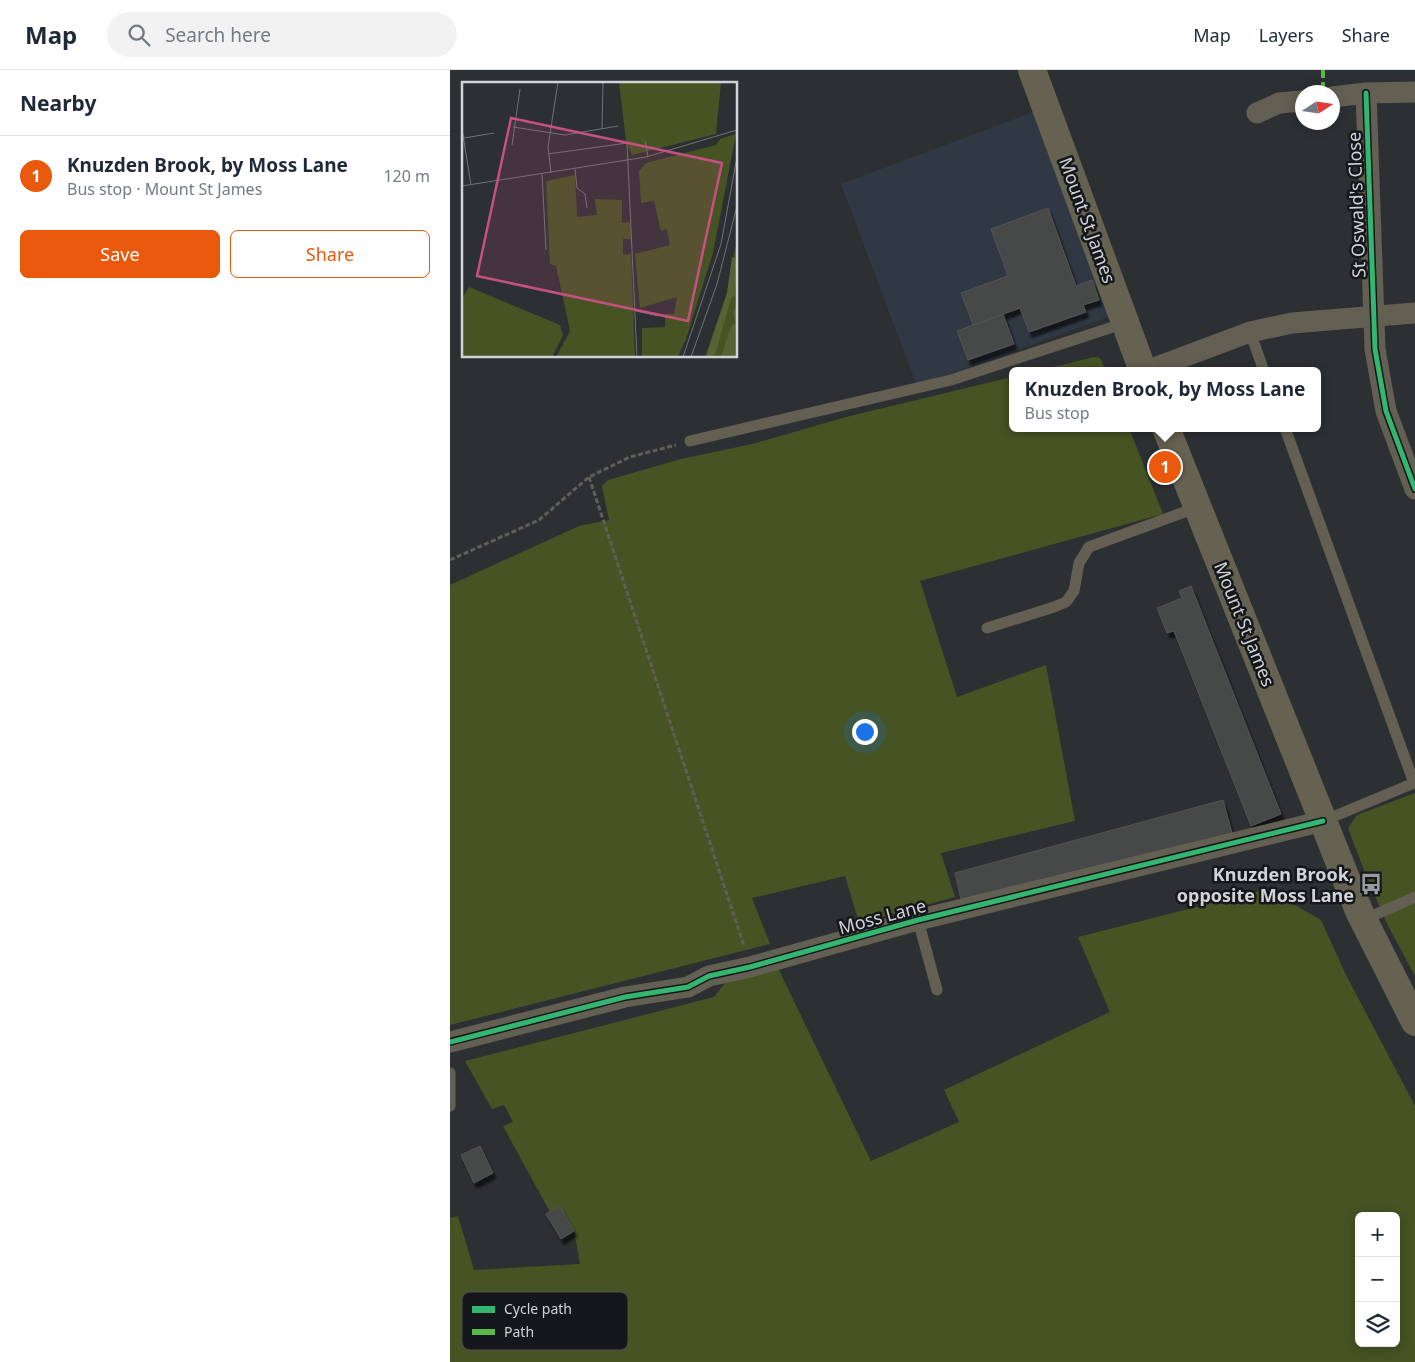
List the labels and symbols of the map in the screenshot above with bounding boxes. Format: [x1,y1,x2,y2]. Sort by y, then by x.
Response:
inset map [462,82,738,358]
north arrow [1295,85,1340,130]
street label: St Oswald's Close [1341,132,1371,278]
street label: Mount St James [1054,154,1122,286]
pin: 1 [1149,448,1181,486]
street label: Mount St James [1209,558,1281,690]
your location [852,719,878,745]
place label: Knuzden Brook, opposite Moss Lane [1177,862,1354,907]
bus stop icon: Knuzden Brook, opposite Moss Lane [1358,871,1384,897]
street label: Moss Lane [835,893,929,939]
legend [462,1292,628,1350]
text: Cycle path [504,1299,572,1318]
text: Path [504,1322,534,1341]

